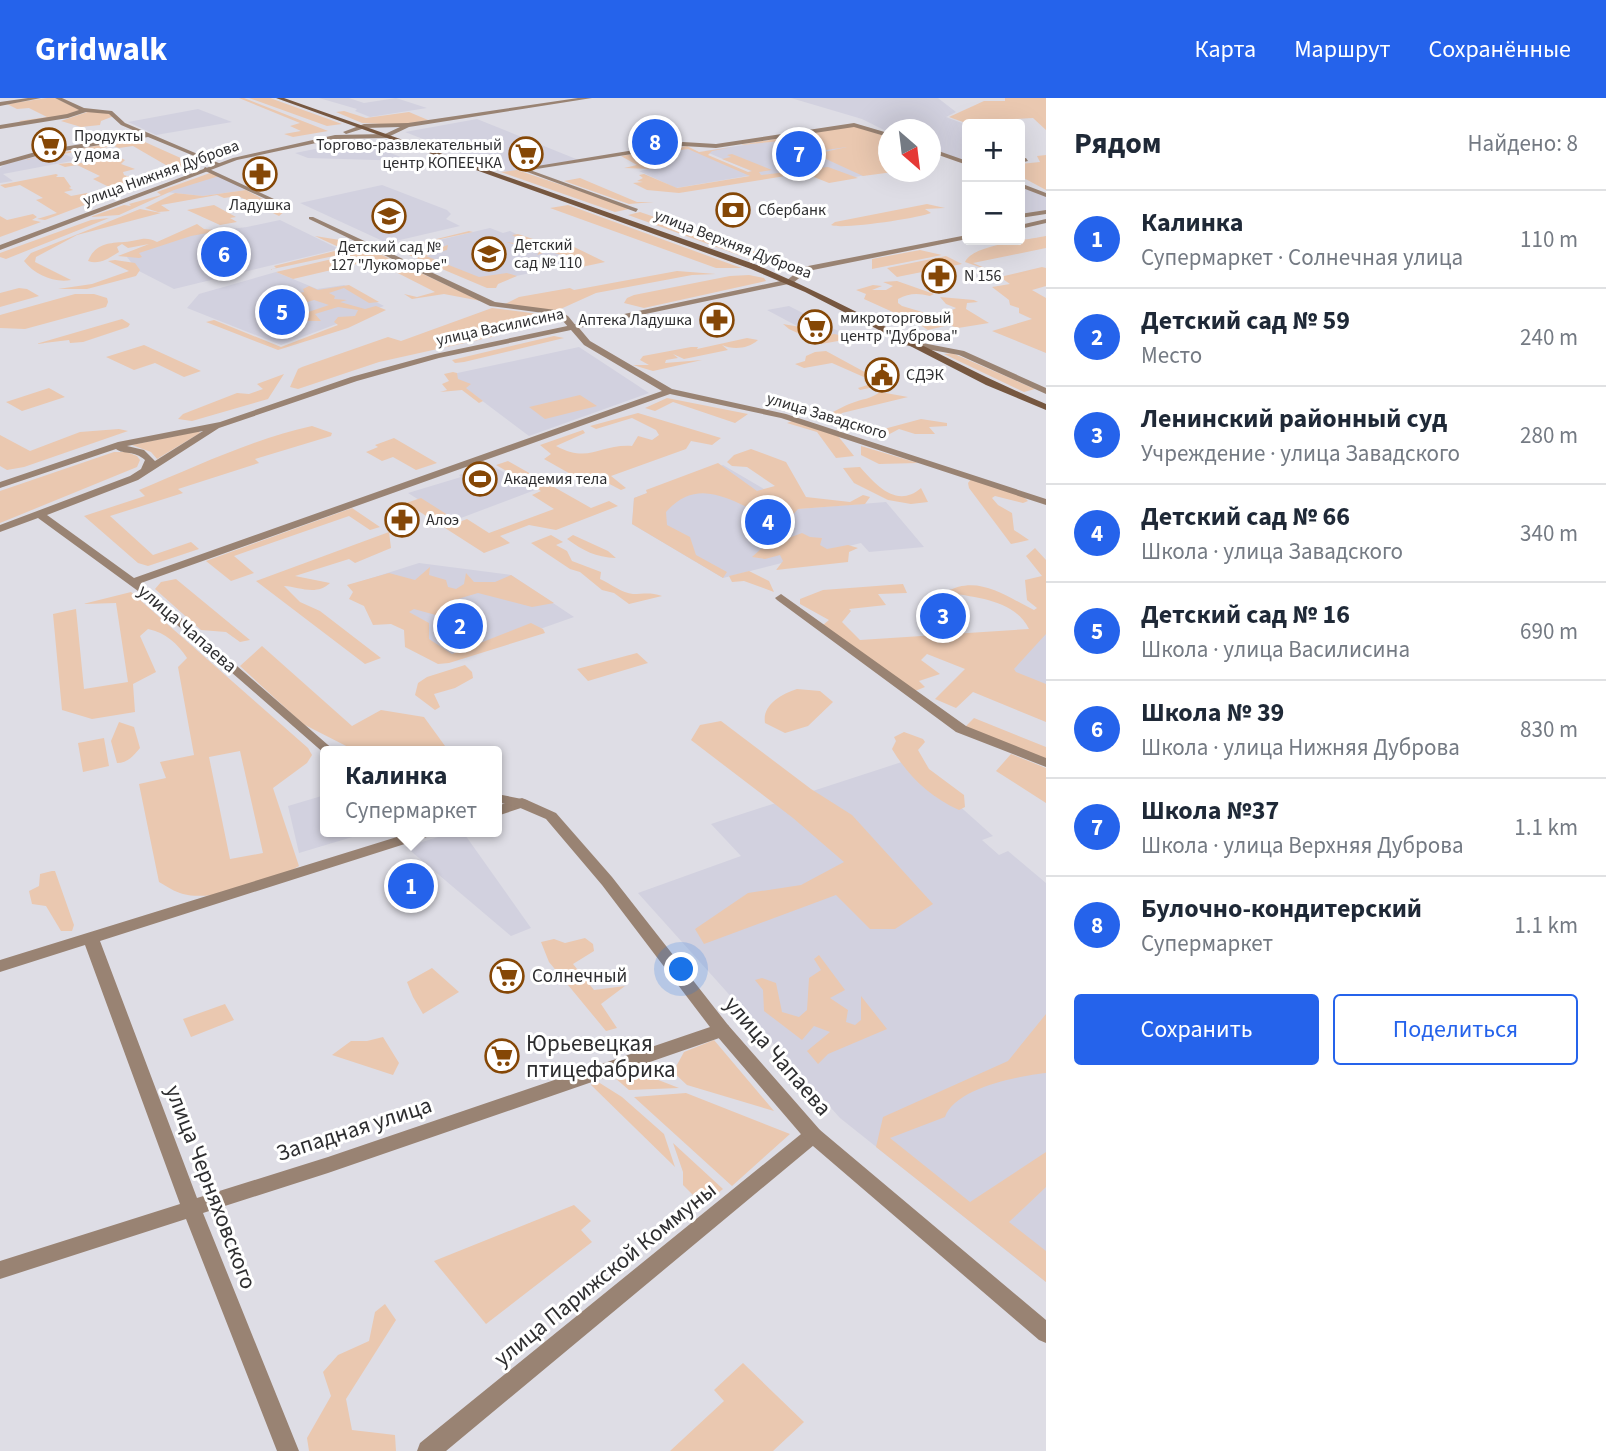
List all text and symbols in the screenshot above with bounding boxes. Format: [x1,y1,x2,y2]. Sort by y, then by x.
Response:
text: Gridwalk [35,26,167,73]
text: Карта [1195,32,1256,67]
text: Маршрут [1294,32,1390,67]
text: Сохранённые [1428,32,1571,67]
pin: 8 [632,116,678,168]
north arrow [878,119,941,182]
map controls [962,119,1025,245]
button: + [962,119,1025,182]
text: Рядом [1074,122,1162,165]
place label: Продукты у дома [74,125,144,165]
supermarket icon: Продукты у дома [30,126,68,164]
text: Найдено: 8 [1468,127,1578,160]
pin: 7 [776,128,822,180]
place label: Торгово-развлекательный центр КОПЕЕЧКА [316,134,502,174]
street label: улица Нижняя Дуброва [80,135,242,211]
supermarket icon: Торгово-развлекательный центр КОПЕЕЧКА [507,135,545,173]
pharmacy icon: Ладушка [241,155,279,193]
button: − [962,182,1025,245]
bank icon: Сбербанк [714,191,752,229]
place label: Ладушка [229,194,291,216]
school or university icon: Детский сад № 127 "Лукоморье" [370,197,408,235]
place label: Сбербанк [758,199,826,221]
street label: улица Верхняя Дуброва [651,204,815,284]
text: Калинка [1141,204,1244,241]
text: 1 [1091,223,1103,256]
text: 110 m [1520,223,1578,256]
pin: 6 [201,228,247,280]
place label: Детский сад № 110 [514,234,582,274]
school or university icon: Детский сад № 110 [470,235,508,273]
place label: Детский сад № 127 "Лукоморье" [331,236,447,276]
text: Супермаркет · Солнечная улица [1141,241,1463,274]
pharmacy icon: N 156 [920,257,958,295]
place label: N 156 [964,265,1001,287]
pin: 5 [259,286,305,338]
pharmacy icon: Аптека Ладушка [698,301,736,339]
text: Детский сад № 59 [1141,302,1350,339]
street label: улица Василисина [434,303,566,351]
place label: микроторговый центр "Дуброва" [840,307,958,347]
supermarket icon: микроторговый центр "Дуброва" [796,308,834,346]
place label: Аптека Ладушка [578,309,692,331]
text: 2 [1091,321,1103,354]
text: 240 m [1520,321,1578,354]
text: Место [1141,339,1202,372]
public building icon: СДЭК [863,356,901,394]
place label: СДЭК [906,364,944,386]
street label: улица Завадского [764,387,890,445]
text: Ленинский районный суд [1141,400,1447,437]
text: 3 [1091,419,1103,452]
text: 280 m [1520,419,1578,452]
text: Учреждение · улица Завадского [1141,437,1460,470]
sports icon: Академия тела [461,460,499,498]
place label: Академия тела [504,468,607,490]
pin: 4 [745,496,791,548]
text: Детский сад № 66 [1141,498,1350,535]
pharmacy icon: Алоэ [383,501,421,539]
place label: Алоэ [426,509,459,531]
text: 4 [1091,517,1103,550]
text: 340 m [1520,517,1578,550]
text: Школа · улица Завадского [1141,535,1403,568]
street label: улица Чапаева [132,578,242,680]
pin: 3 [920,590,966,642]
text: Детский сад № 16 [1141,596,1350,633]
pin: 2 [437,600,483,652]
text: 5 [1091,615,1103,648]
text: 690 m [1520,615,1578,648]
text: Школа · улица Василисина [1141,633,1410,666]
text: Школа № 39 [1141,694,1284,731]
text: 6 [1091,713,1103,746]
text: 830 m [1520,713,1578,746]
text: Школа · улица Нижняя Дуброва [1141,731,1460,764]
popup [320,746,502,837]
text: Калинка [345,757,447,794]
text: Школа №37 [1141,792,1279,829]
text: Супермаркет [345,794,477,827]
text: 7 [1091,811,1103,844]
text: 1.1 km [1514,811,1578,844]
text: Школа · улица Верхняя Дуброва [1141,829,1464,862]
pin: 1 [388,860,434,912]
text: Булочно-кондитерский [1141,890,1422,927]
text: 8 [1091,909,1103,942]
text: 1.1 km [1514,909,1578,942]
text: Супермаркет [1141,927,1273,960]
your location [664,952,698,986]
supermarket icon: Солнечный [488,957,526,995]
place label: Солнечный [532,963,627,990]
street label: улица Чапаева [717,989,839,1123]
button: Сохранить [1074,994,1319,1065]
button: Поделиться [1333,994,1578,1065]
place label: Юрьевецкая птицефабрика [526,1027,676,1086]
supermarket icon: Юрьевецкая птицефабрика [483,1037,521,1075]
street label: улица Черняховского [157,1080,265,1294]
street label: Западная улица [272,1088,436,1170]
street label: улица Парижской Коммуны [487,1174,723,1374]

